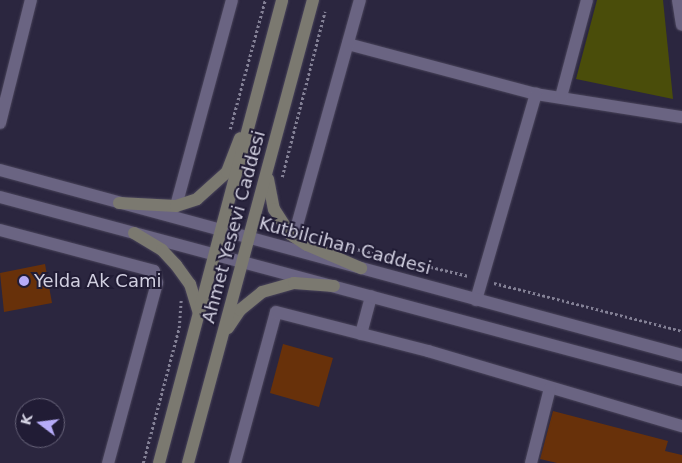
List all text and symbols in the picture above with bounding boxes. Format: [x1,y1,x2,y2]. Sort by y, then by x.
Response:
street label: Ahmet Yesevi Caddesi [198,128,270,326]
street label: Kutbilcihan Caddesi [257,213,433,279]
place label: Yelda Ak Cami [34,270,161,292]
marker: Yelda Ak Cami [18,275,30,287]
north arrow [15,398,65,448]
text: K [17,412,36,427]

